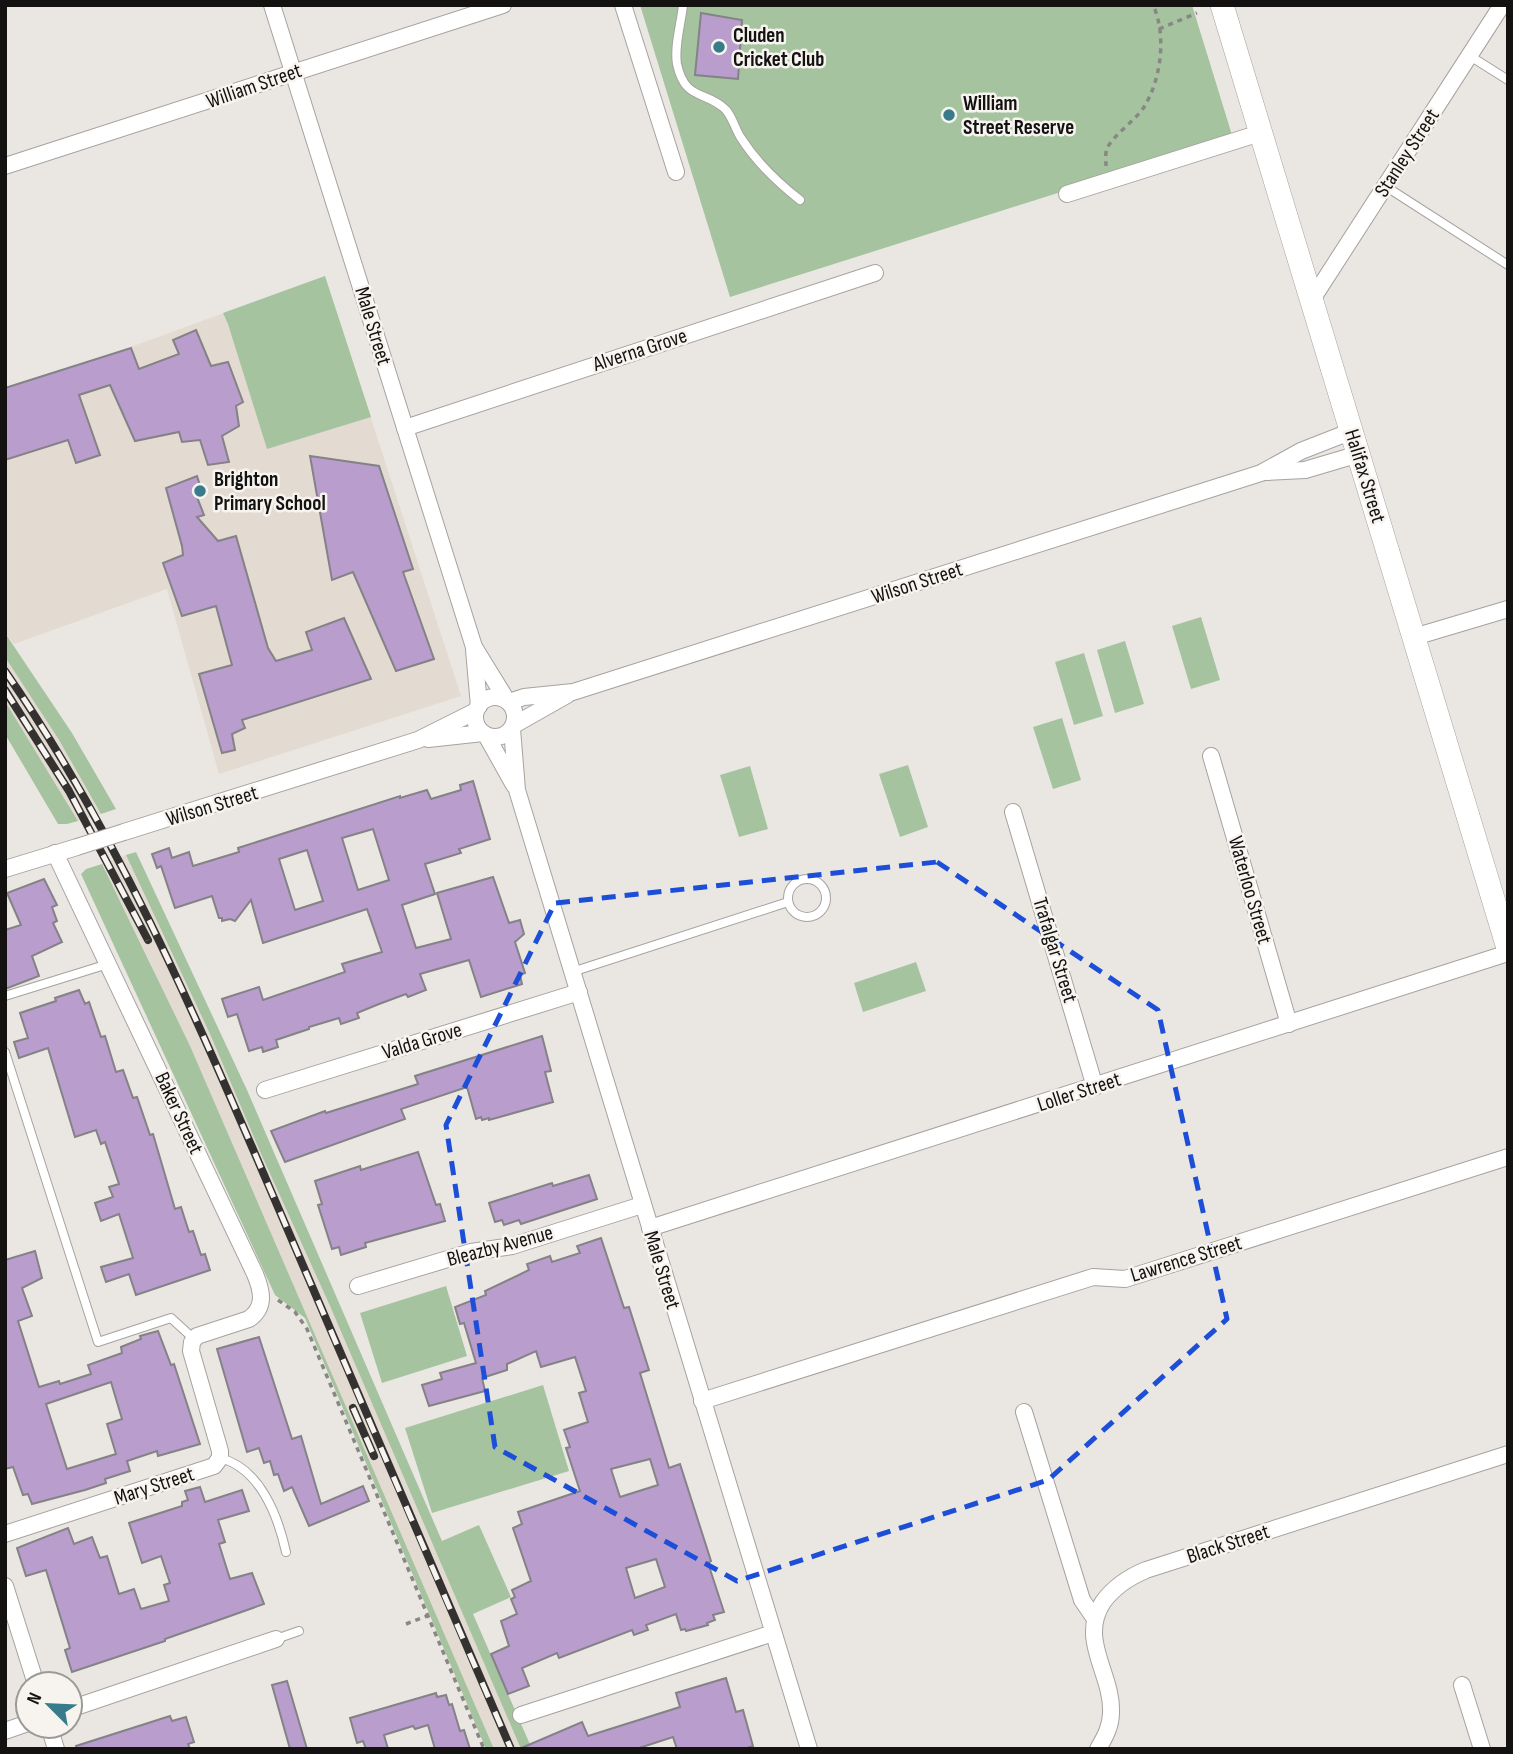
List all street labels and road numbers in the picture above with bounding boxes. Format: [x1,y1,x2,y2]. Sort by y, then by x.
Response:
street label: William Street [203,58,305,114]
street label: Stanley Street [1369,104,1445,202]
street label: Male Street [349,284,397,368]
street label: Alverna Grove [589,323,690,377]
street label: Halifax Street [1339,426,1391,526]
street label: Wilson Street [868,557,966,609]
street label: Wilson Street [163,780,261,832]
street label: Waterloo Street [1223,833,1277,947]
street label: Trafalgar Street [1027,894,1083,1006]
street label: Valda Grove [379,1017,465,1065]
street label: Loller Street [1034,1067,1124,1117]
street label: Baker Street [149,1068,209,1158]
street label: Bleazby Avenue [444,1220,556,1272]
street label: Male Street [638,1228,686,1312]
street label: Lawrence Street [1127,1230,1245,1288]
street label: Mary Street [111,1461,197,1511]
street label: Black Street [1184,1519,1272,1569]

